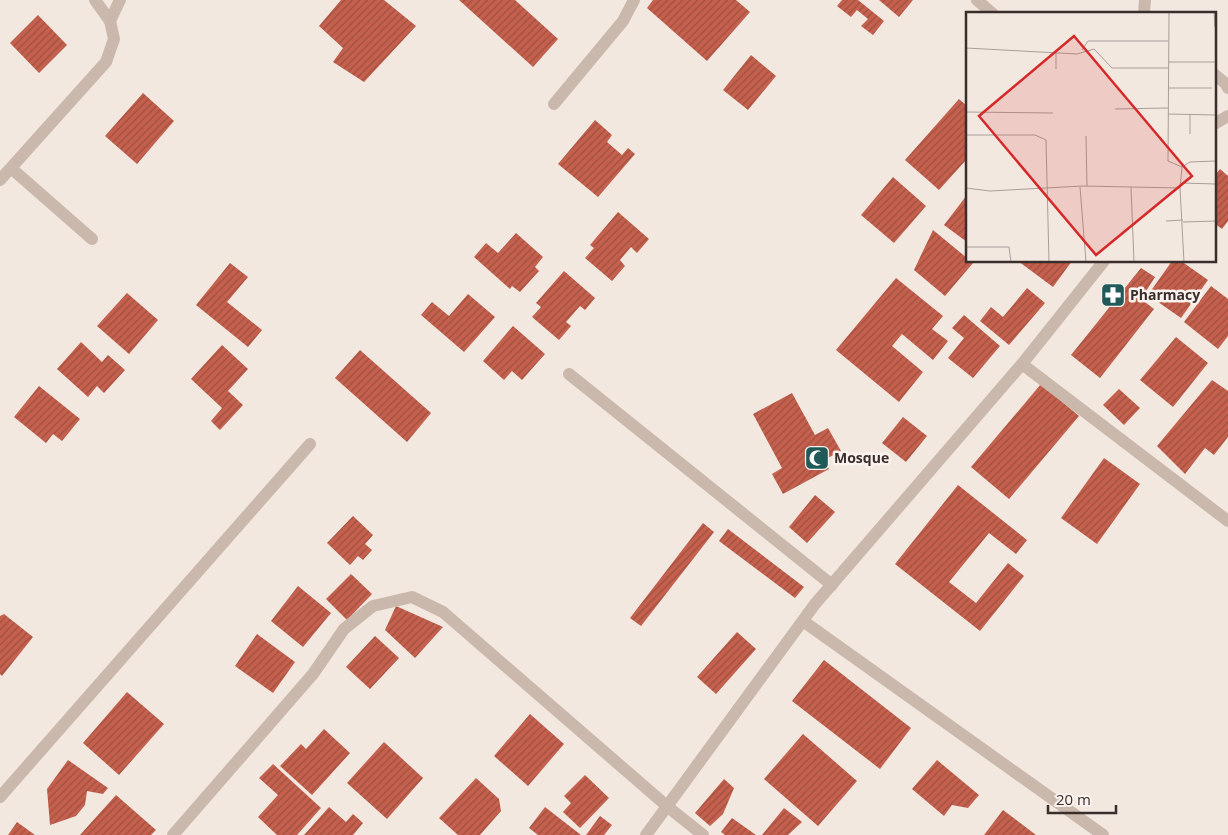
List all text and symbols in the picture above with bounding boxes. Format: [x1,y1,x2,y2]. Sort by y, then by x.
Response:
inset map [966,12,1216,262]
pharmacy icon: Pharmacy [1100,282,1126,308]
place label: Pharmacy [1130,285,1200,304]
mosque icon: Mosque [804,445,830,471]
place label: Mosque [834,448,889,467]
scale bar [1048,782,1116,814]
text: 20 m [1056,789,1091,809]

